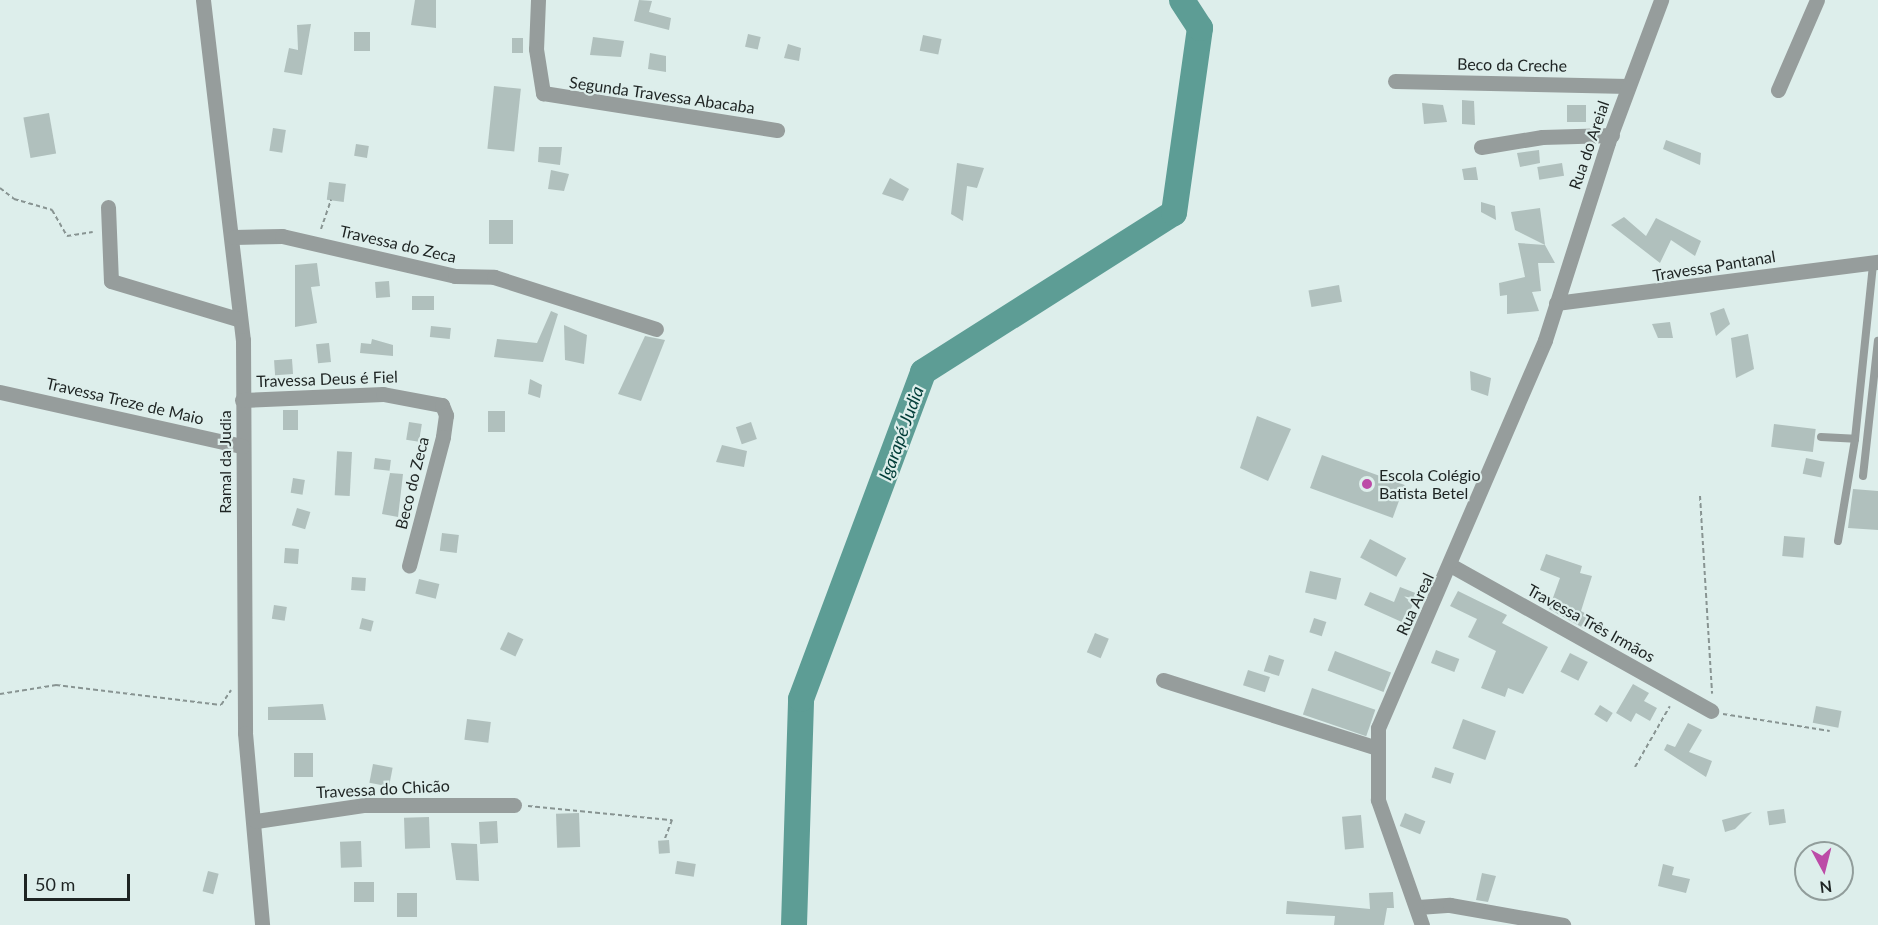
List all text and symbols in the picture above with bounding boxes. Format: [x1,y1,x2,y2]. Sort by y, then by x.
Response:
street label: Beco da Creche [1457,54,1567,76]
street label: Segunda Travessa Abacaba [568,72,756,118]
street label: Rua do Areial [1565,98,1613,192]
street label: Travessa do Zeca [338,221,458,267]
street label: Travessa Pantanal [1651,247,1777,285]
street label: Travessa Deus é Fiel [256,367,398,391]
street label: Travessa Treze de Maio [44,373,206,429]
water label: Igarapé Judia [874,383,928,483]
street label: Ramal da Judia [215,410,235,514]
street label: Beco do Zeca [391,435,433,531]
place label: Escola Colégio Batista Betel [1379,465,1480,503]
marker: Escola Colégio Batista Betel [1360,477,1374,491]
street label: Rua Areal [1392,570,1438,638]
street label: Travessa Três Irmãos [1524,580,1658,666]
street label: Travessa do Chicão [316,776,450,802]
north arrow [1794,841,1854,901]
scale bar [27,862,134,900]
text: 50 m [35,873,75,895]
text: N [1819,877,1833,898]

